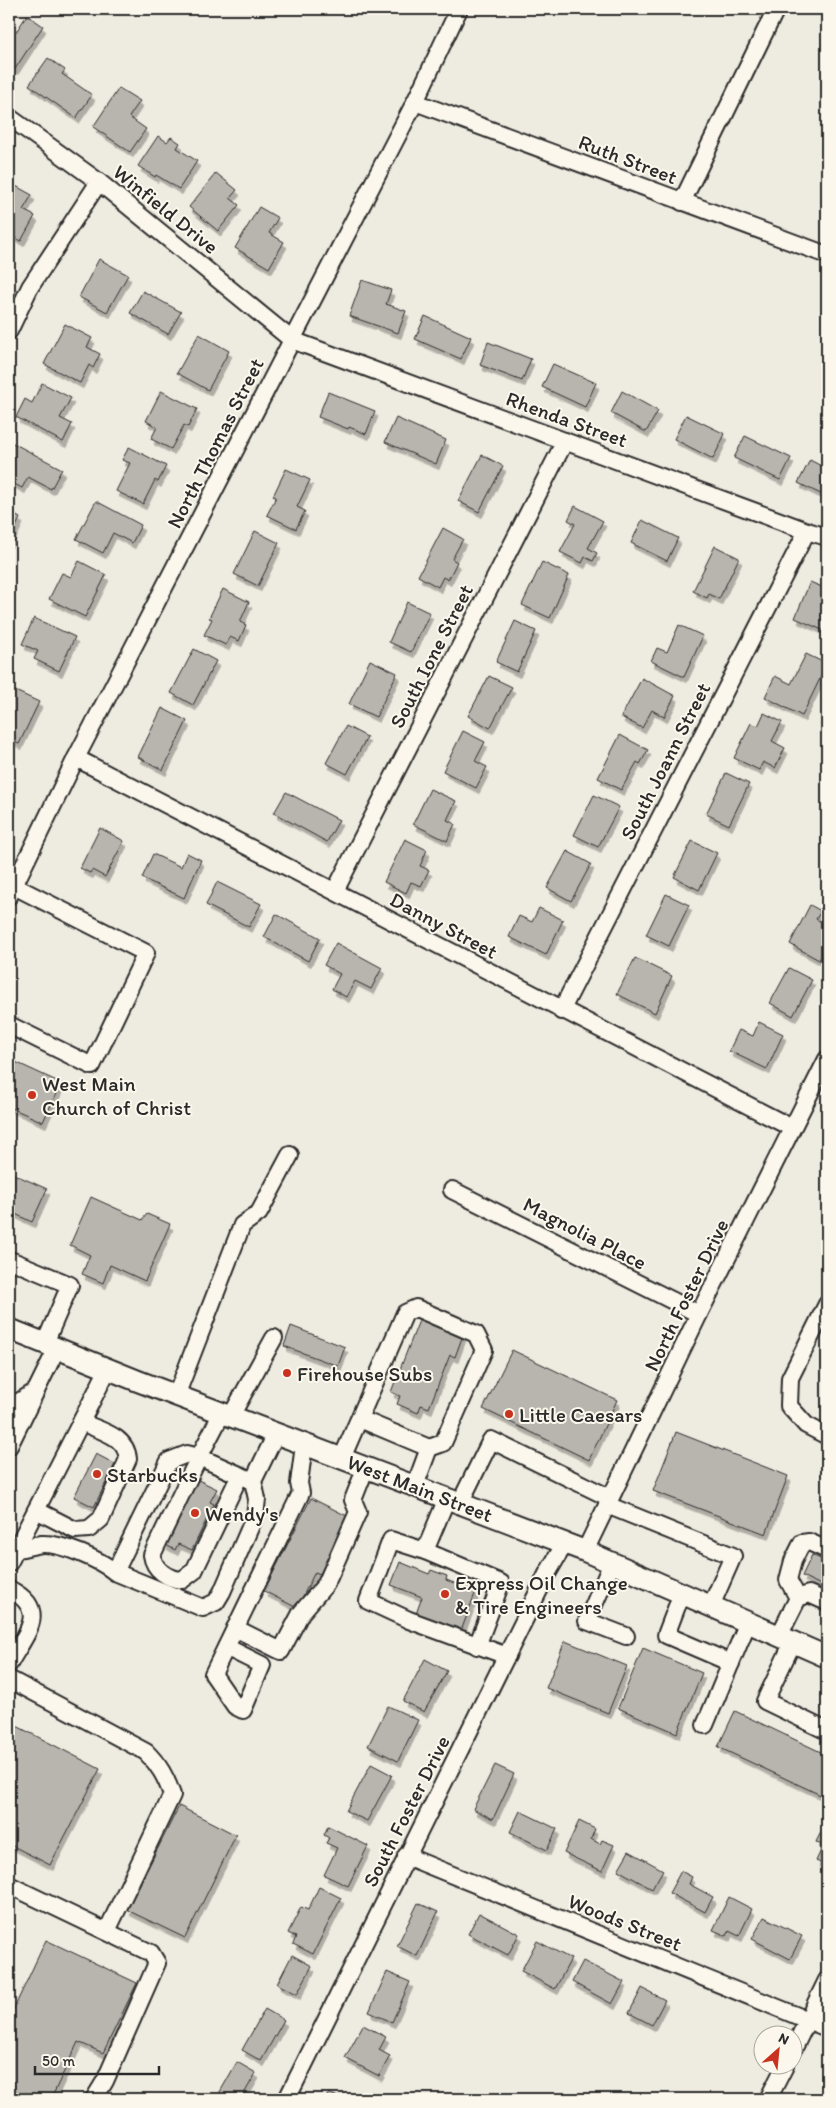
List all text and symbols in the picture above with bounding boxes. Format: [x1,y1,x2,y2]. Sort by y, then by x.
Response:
street label: Ruth Street [575,129,681,189]
street label: Winfield Drive [108,159,224,259]
street label: North Thomas Street [161,354,269,532]
street label: Rhenda Street [503,385,631,453]
street label: South Ione Street [384,580,478,732]
street label: South Joann Street [615,678,715,844]
street label: Danny Street [386,886,502,964]
place label: West Main Church of Christ [42,1071,191,1120]
marker: West Main Church of Christ [26,1089,38,1101]
street label: Magnolia Place [519,1191,651,1275]
street label: North Foster Drive [638,1215,734,1375]
place label: Firehouse Subs [297,1361,432,1386]
marker: Firehouse Subs [281,1367,293,1379]
place label: Little Caesars [519,1402,642,1427]
marker: Little Caesars [503,1408,515,1420]
street label: West Main Street [344,1449,496,1527]
place label: Starbucks [107,1462,198,1487]
marker: Starbucks [91,1468,103,1480]
place label: Wendy's [205,1501,279,1526]
marker: Wendy's [189,1507,201,1519]
place label: Express Oil Change & Tire Engineers [455,1570,628,1619]
marker: Express Oil Change & Tire Engineers [439,1588,451,1600]
street label: South Foster Drive [357,1731,455,1891]
street label: Woods Street [565,1888,686,1956]
north arrow [754,2026,804,2076]
text: N [776,2029,792,2049]
scale bar [35,2043,159,2075]
text: 50 m [42,2052,75,2070]

